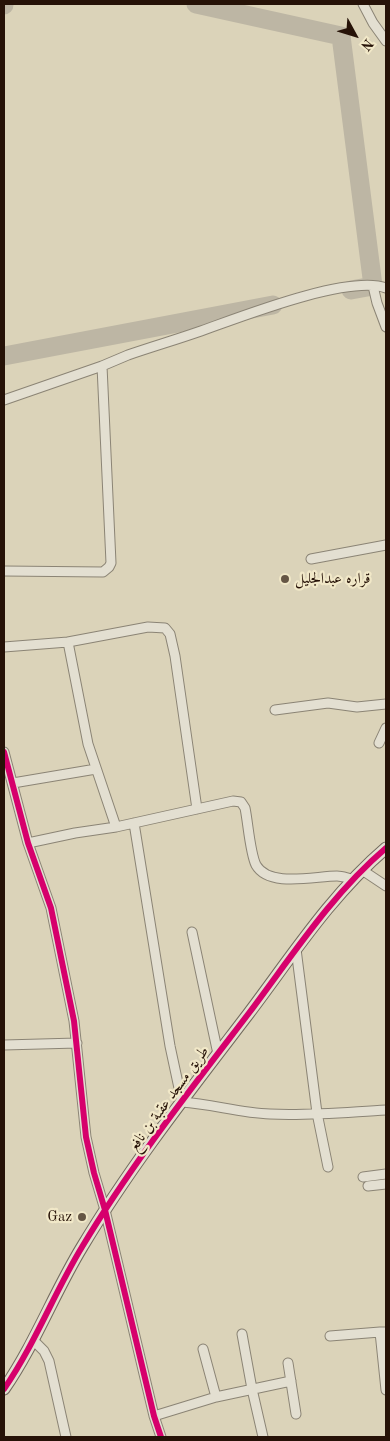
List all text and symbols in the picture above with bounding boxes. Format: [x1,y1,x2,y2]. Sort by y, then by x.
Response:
north arrow [330,10,380,60]
text: N [358,36,375,53]
place label: قراره عبدالجليل [295,570,370,588]
marker: قراره عبدالجليل [279,573,291,585]
street label: طريق مسجد عقبة بن نافع [125,1043,213,1155]
place label: Gaz [47,1208,72,1226]
marker: Gaz [76,1211,88,1223]

